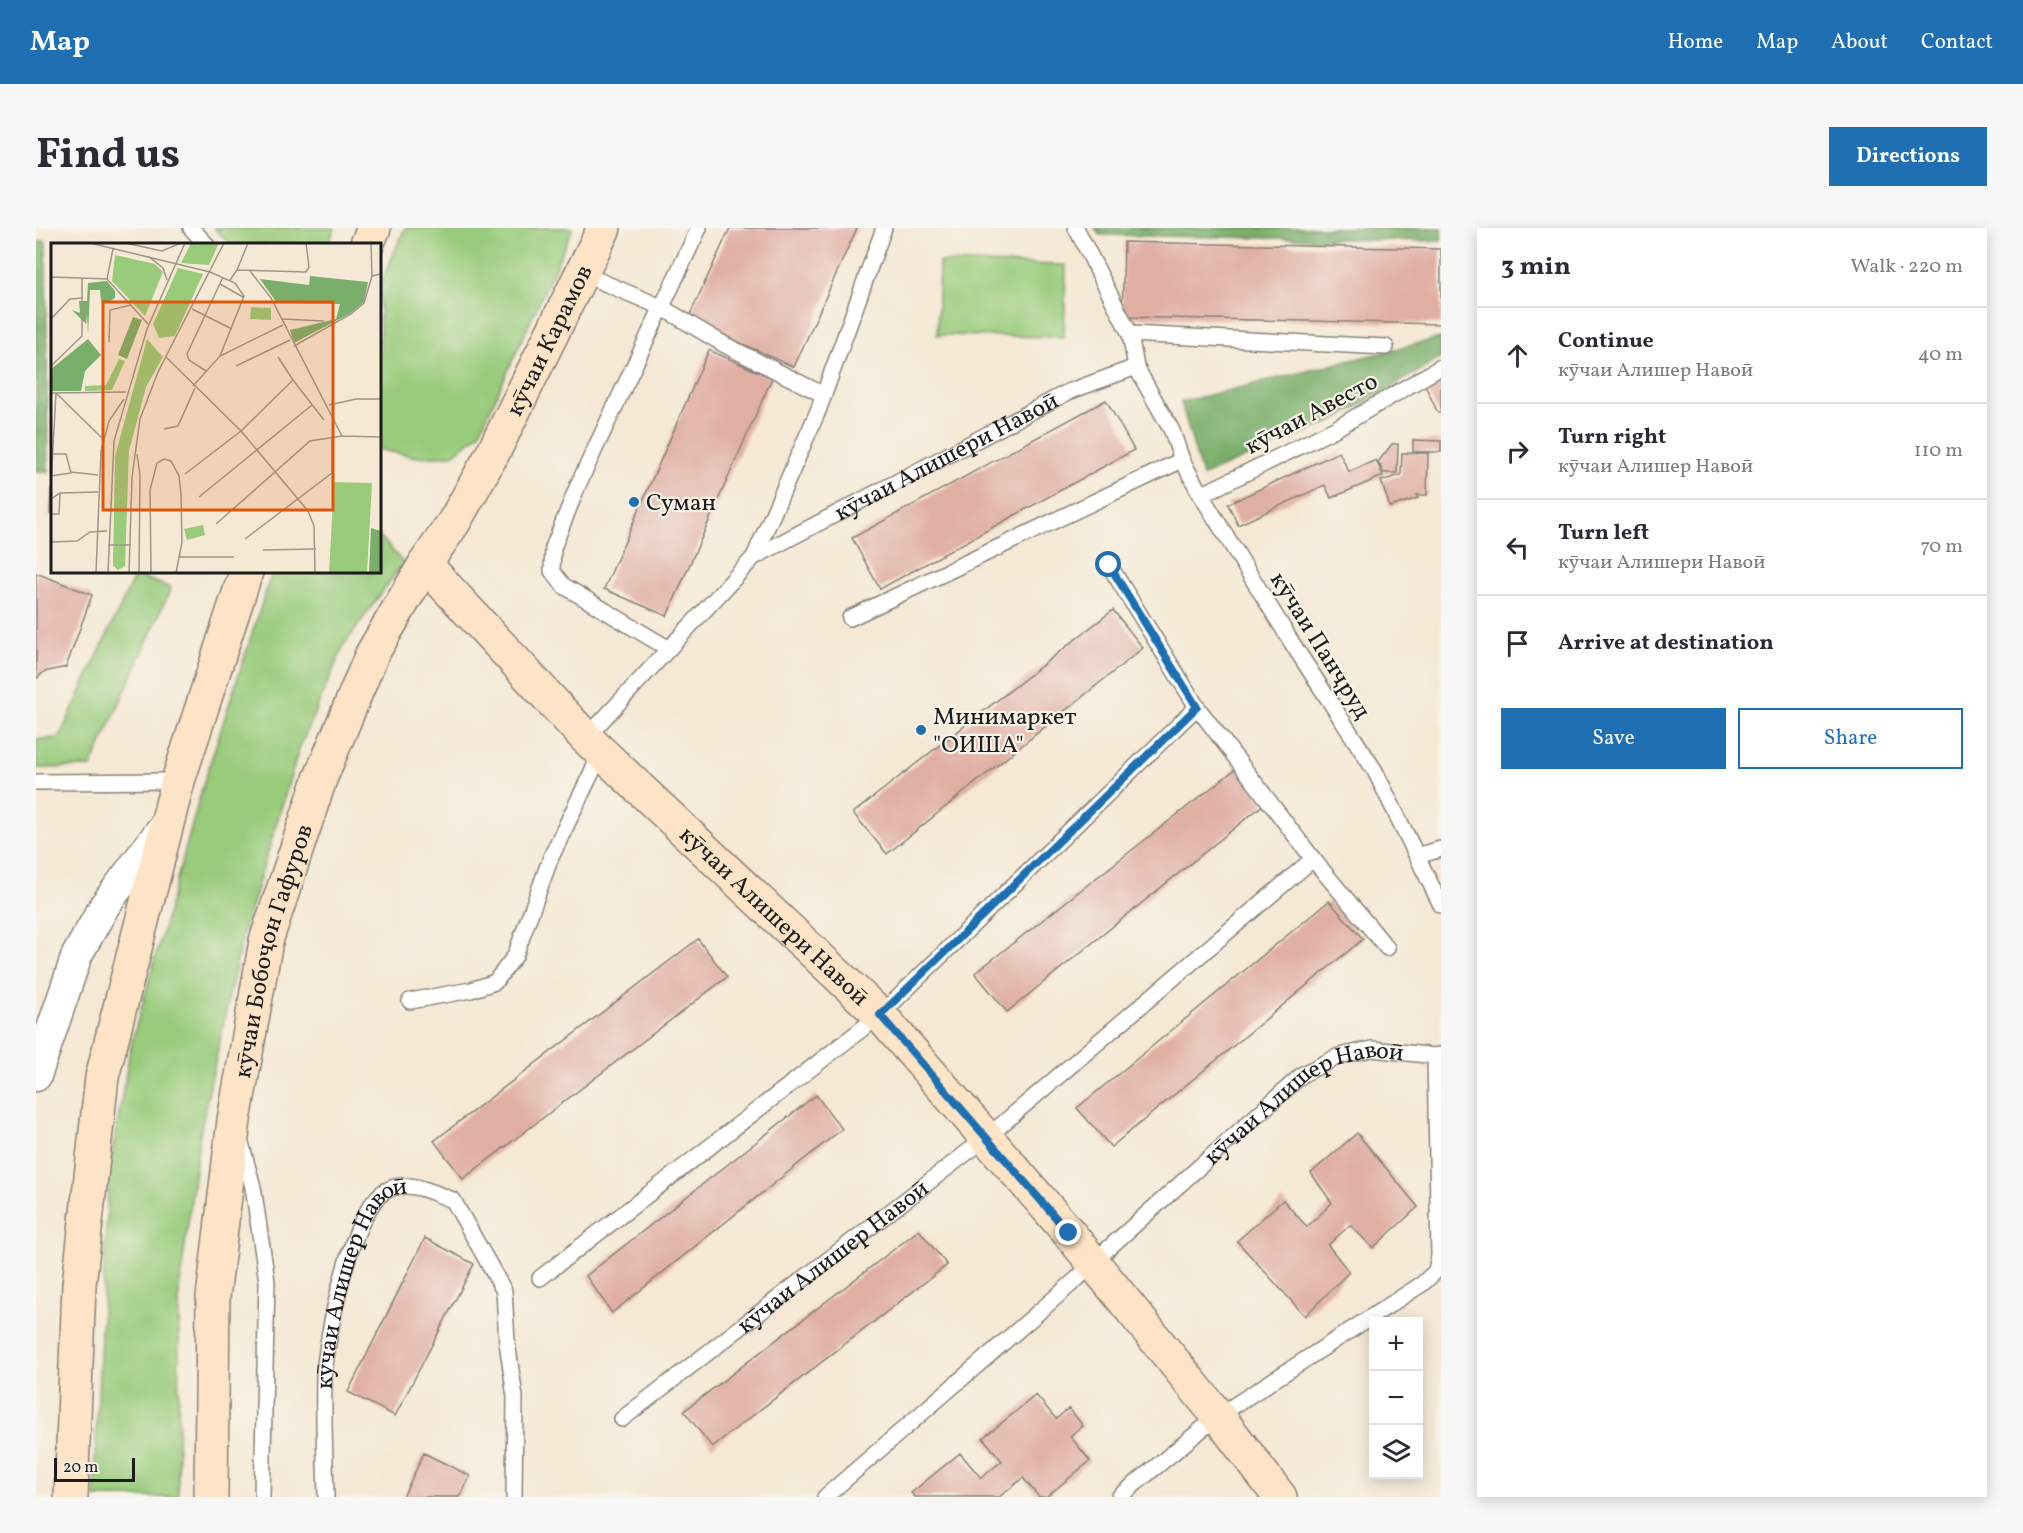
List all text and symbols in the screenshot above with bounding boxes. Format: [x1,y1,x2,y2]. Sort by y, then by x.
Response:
text: Map [30,23,90,62]
text: Home [1668,28,1723,57]
text: Map [1756,28,1798,57]
text: About [1831,28,1888,57]
text: Contact [1921,28,1993,57]
text: Find us [36,127,180,186]
button: Directions [1829,127,1987,186]
inset map [51,243,381,573]
text: 3 min [1501,249,1571,285]
text: Walk · 220 m [1851,253,1963,281]
street label: кӯчаи Карамов [499,259,602,422]
text: Continue [1558,326,1654,357]
icon: ahead [1501,339,1534,372]
text: 40 m [1918,341,1963,369]
text: кӯчаи Алишер Навоӣ [1558,357,1753,385]
street label: кӯчаи Авесто [1239,365,1384,464]
street label: кӯчаи Алишери Навоӣ [829,385,1065,531]
text: Turn right [1558,422,1666,453]
icon: right [1501,435,1534,468]
text: 110 m [1914,437,1963,465]
text: кӯчаи Алишер Навоӣ [1558,453,1753,481]
place label: Суман [646,487,716,521]
marker: Суман [627,495,641,509]
text: Turn left [1558,518,1649,549]
icon: left [1501,531,1534,564]
text: 70 m [1920,533,1963,561]
text: кӯчаи Алишери Навоӣ [1558,549,1765,577]
route start [1095,551,1121,577]
street label: кӯчаи Панҷруд [1260,566,1378,727]
icon: arrive [1501,627,1534,660]
text: Arrive at destination [1558,628,1774,659]
place label: Минимаркет "ОИША" [933,701,1076,763]
button: Save [1501,708,1726,769]
button: Share [1738,708,1963,769]
marker: Минимаркет "ОИША" [914,723,928,737]
street label: кӯчаи Алишери Навоӣ [671,819,875,1015]
street label: кӯчаи Бобоҷон Гафуров [227,820,323,1081]
street label: кӯчаи Алишер Навоӣ [1197,1033,1405,1174]
street label: кӯчаи Алишер Навоӣ [309,1170,409,1390]
street label: кӯчаи Алишер Навоӣ [731,1173,937,1343]
route end [1055,1219,1081,1245]
map controls [1369,1317,1423,1479]
button: + [1369,1317,1423,1371]
button: − [1369,1371,1423,1425]
button: layers [1369,1425,1423,1479]
scale bar [54,1455,135,1482]
text: 20 m [63,1457,98,1479]

